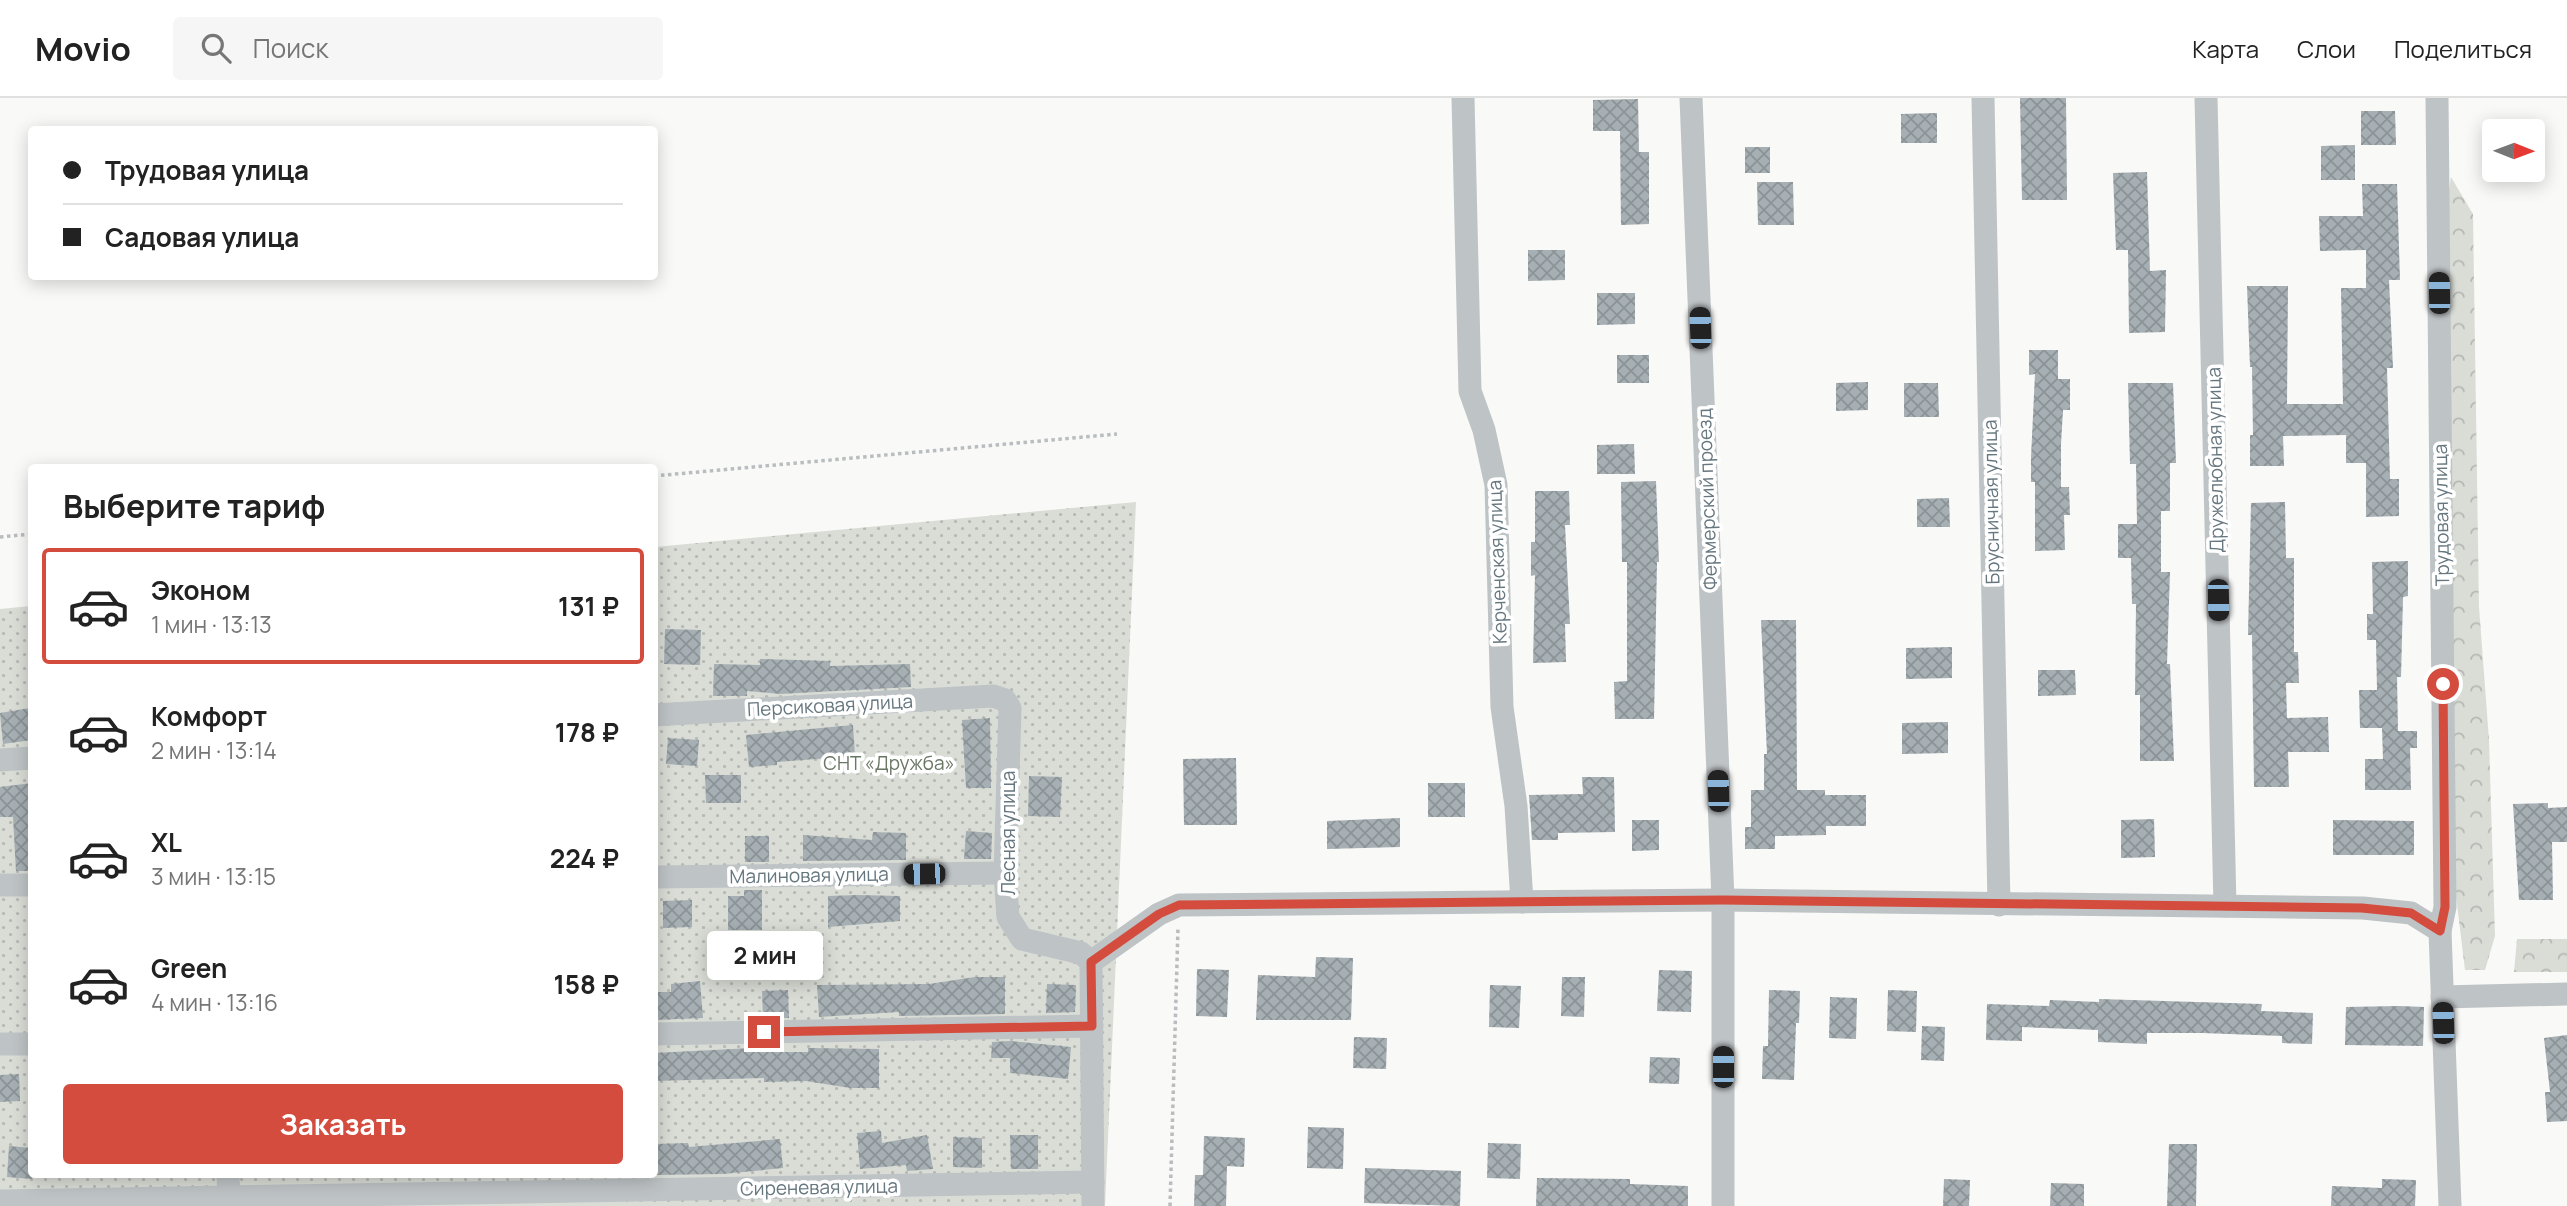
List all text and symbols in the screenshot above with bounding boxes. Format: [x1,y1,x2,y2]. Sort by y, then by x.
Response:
search box [173,17,663,80]
text: Movio [35,26,131,71]
icon: search [197,29,235,67]
text: Поиск [253,30,328,66]
text: Карта [2192,32,2259,65]
text: Слои [2297,32,2356,65]
text: Поделиться [2394,32,2532,65]
north arrow [2482,119,2544,182]
map controls [2482,119,2545,182]
text: Трудовая улица [105,152,309,188]
text: Садовая улица [105,219,299,255]
car [2429,272,2450,314]
car [1689,307,1712,349]
street label: Дружелюбная улица [2200,367,2230,553]
street label: Фермерский проезд [1691,408,1723,590]
street label: Брусничная улица [1977,419,2005,585]
street label: Трудовая улица [2427,444,2455,586]
street label: Керченская улица [1481,479,1513,645]
text: Выберите тариф [63,484,325,528]
text: Эконом [151,572,251,608]
icon: car [67,575,130,638]
car [2208,579,2229,621]
text: 131 ₽ [558,588,619,624]
text: 1 мин · 13:13 [151,608,272,640]
route start [2427,668,2459,700]
street label: Персиковая улица [746,688,914,722]
text: Комфорт [151,698,267,734]
icon: car [67,701,130,764]
text: 178 ₽ [555,714,619,750]
text: 2 мин · 13:14 [151,734,277,766]
park label: СНТ «Дружба» [823,750,955,776]
car [1707,770,1730,812]
street label: Лесная улица [995,771,1021,895]
text: XL [151,824,182,860]
icon: car [67,827,130,890]
text: 224 ₽ [550,840,619,876]
text: 3 мин · 13:15 [151,860,276,892]
street label: Малиновая улица [729,861,889,889]
car [903,863,946,885]
callout: 2 мин [706,930,822,979]
text: 2 мин [733,939,797,971]
text: Green [151,950,227,986]
icon: car [67,953,130,1016]
text: 158 ₽ [553,966,619,1002]
text: 4 мин · 13:16 [151,986,278,1018]
car [2432,1002,2455,1044]
route end [748,1016,780,1048]
car [1713,1046,1734,1088]
button: Заказать [63,1084,623,1164]
street label: Сиреневая улица [740,1173,898,1201]

